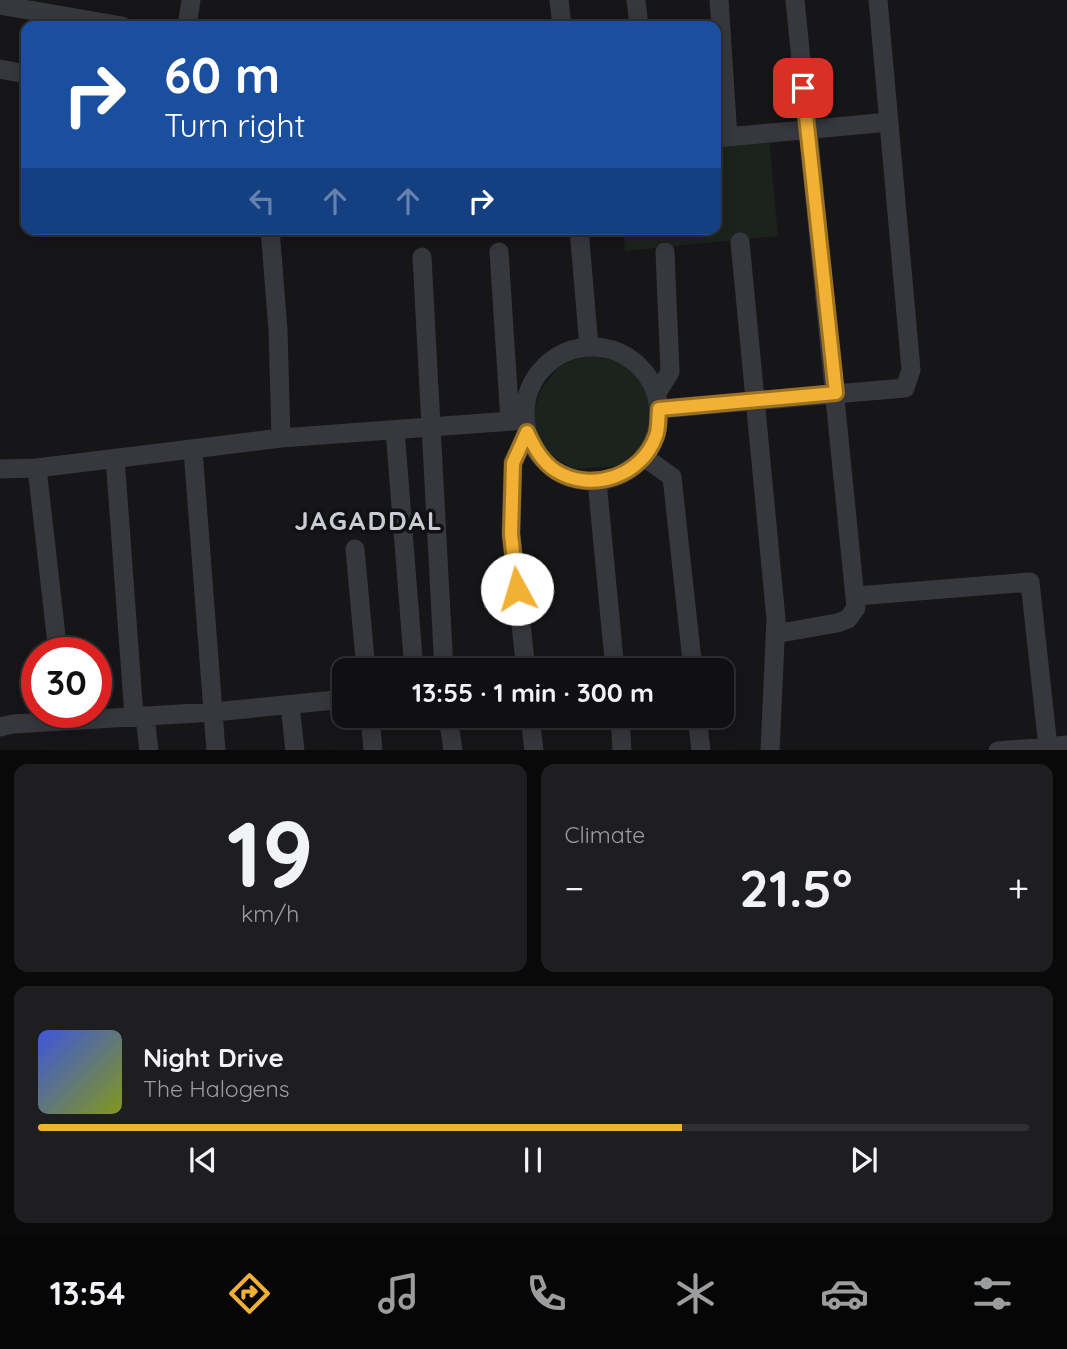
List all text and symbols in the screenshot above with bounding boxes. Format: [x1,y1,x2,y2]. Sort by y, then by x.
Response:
text: 60 m [164,44,280,105]
icon: right [49,49,140,140]
pin [773,58,833,118]
icon: arrive [784,69,822,107]
text: Turn right [164,105,305,145]
icon: left [243,182,281,220]
icon: ahead [316,182,354,220]
icon: ahead [389,182,427,220]
icon: right [462,182,500,220]
district label: JAGADDAL [294,504,444,537]
position arrow [480,552,554,626]
speed limit sign: 30 [21,637,112,728]
text: 13:55 · 1 min · 300 m [412,676,654,709]
text: 19 [227,796,314,910]
text: Climate [565,820,645,849]
text: 21.5° [739,855,852,920]
text: − [565,864,584,912]
text: + [1008,864,1029,912]
text: km/h [241,899,299,928]
text: Night Drive [143,1041,284,1074]
text: The Halogens [143,1074,290,1103]
icon: previous [184,1141,222,1179]
icon: pause [514,1141,552,1179]
icon: next [845,1141,883,1179]
icon: directions [225,1269,274,1318]
icon: music [374,1269,423,1318]
icon: phone [522,1269,571,1318]
icon: climate [671,1269,720,1318]
icon: car [820,1269,869,1318]
icon: filters [968,1269,1017,1318]
text: 13:54 [50,1273,125,1313]

